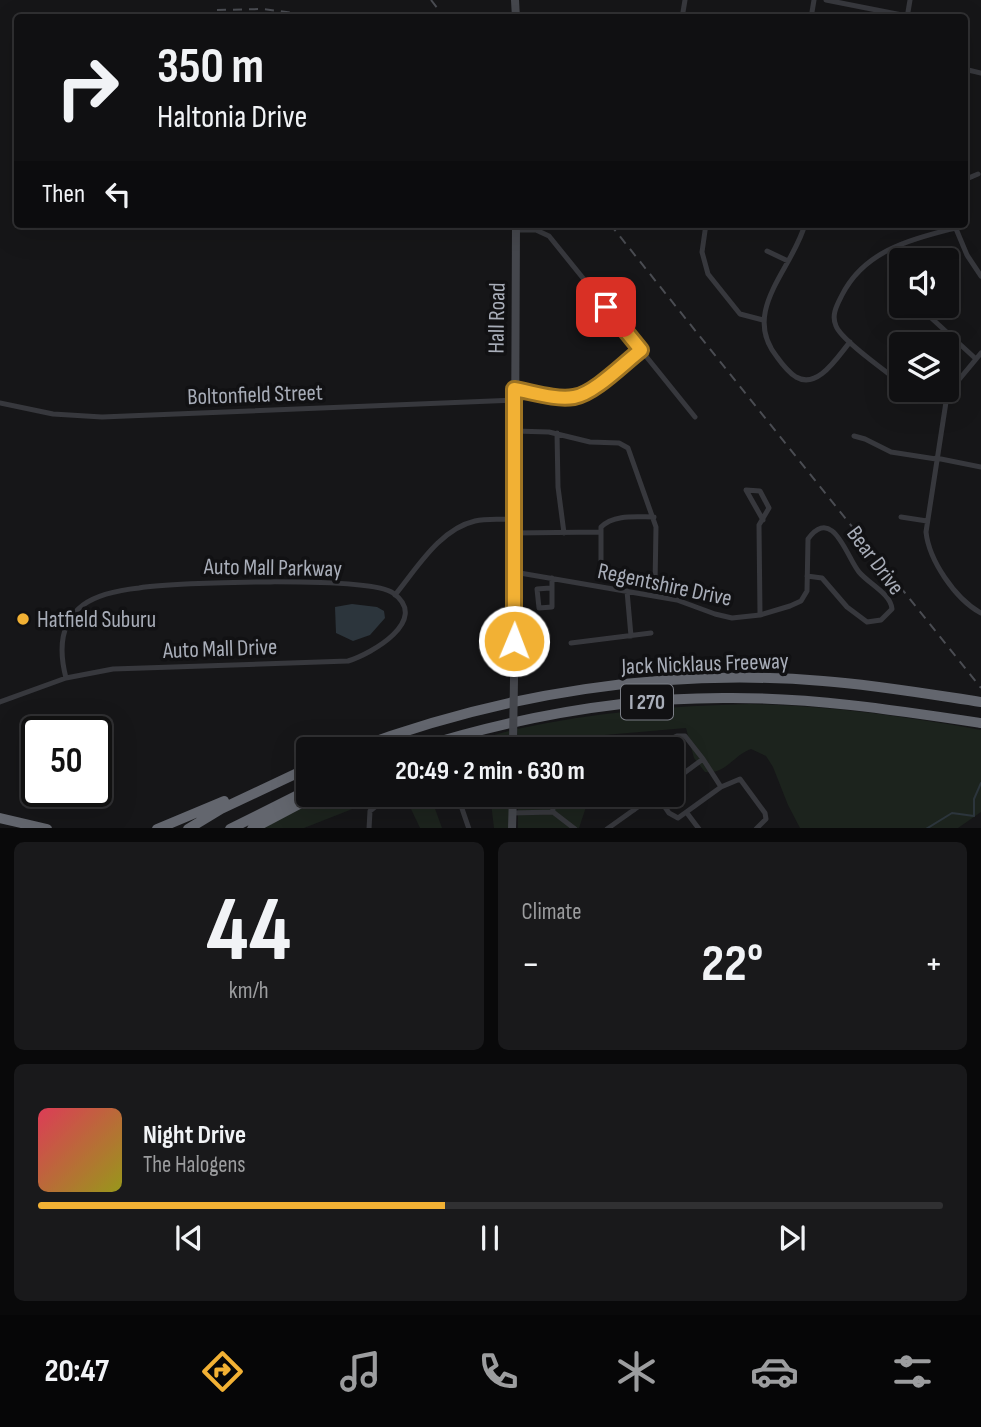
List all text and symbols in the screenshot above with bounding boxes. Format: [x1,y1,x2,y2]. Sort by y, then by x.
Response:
text: 350 m [157,38,264,97]
icon: right [42,42,133,133]
text: Haltonia Drive [157,98,307,137]
icon: left [99,175,137,213]
text: Then [42,179,85,210]
map controls [889,248,959,402]
button: sound [889,248,959,318]
pin [576,277,636,337]
street label: Hall Road [482,282,512,354]
icon: arrive [587,288,625,326]
button: layers [889,332,959,402]
street label: Boltonfield Street [187,379,323,411]
street label: Bear Drive [840,521,910,600]
street label: Auto Mall Parkway [203,553,342,583]
street label: Regentshire Drive [595,557,734,613]
position arrow [477,604,551,678]
place label: Hatfield Suburu [37,606,156,634]
marker: Hatfield Suburu [15,611,31,627]
street label: Auto Mall Drive [161,633,278,665]
street label: Jack Nicklaus Freeway [620,647,789,681]
road number: I 270 [621,684,673,720]
speed limit sign: 50 [21,716,112,807]
text: 20:49 · 2 min · 630 m [395,756,585,787]
text: 44 [206,877,291,986]
text: Climate [522,898,581,926]
text: 22° [701,933,763,996]
text: − [522,942,540,987]
text: + [924,942,943,987]
text: km/h [229,977,269,1005]
text: Night Drive [143,1120,246,1151]
text: The Halogens [143,1151,246,1179]
icon: previous [170,1219,208,1257]
icon: pause [471,1219,509,1257]
icon: next [773,1219,811,1257]
icon: directions [198,1347,247,1396]
icon: music [336,1347,385,1396]
icon: phone [474,1347,523,1396]
icon: climate [612,1347,661,1396]
icon: car [750,1347,799,1396]
icon: filters [888,1347,937,1396]
text: 20:47 [44,1352,109,1391]

